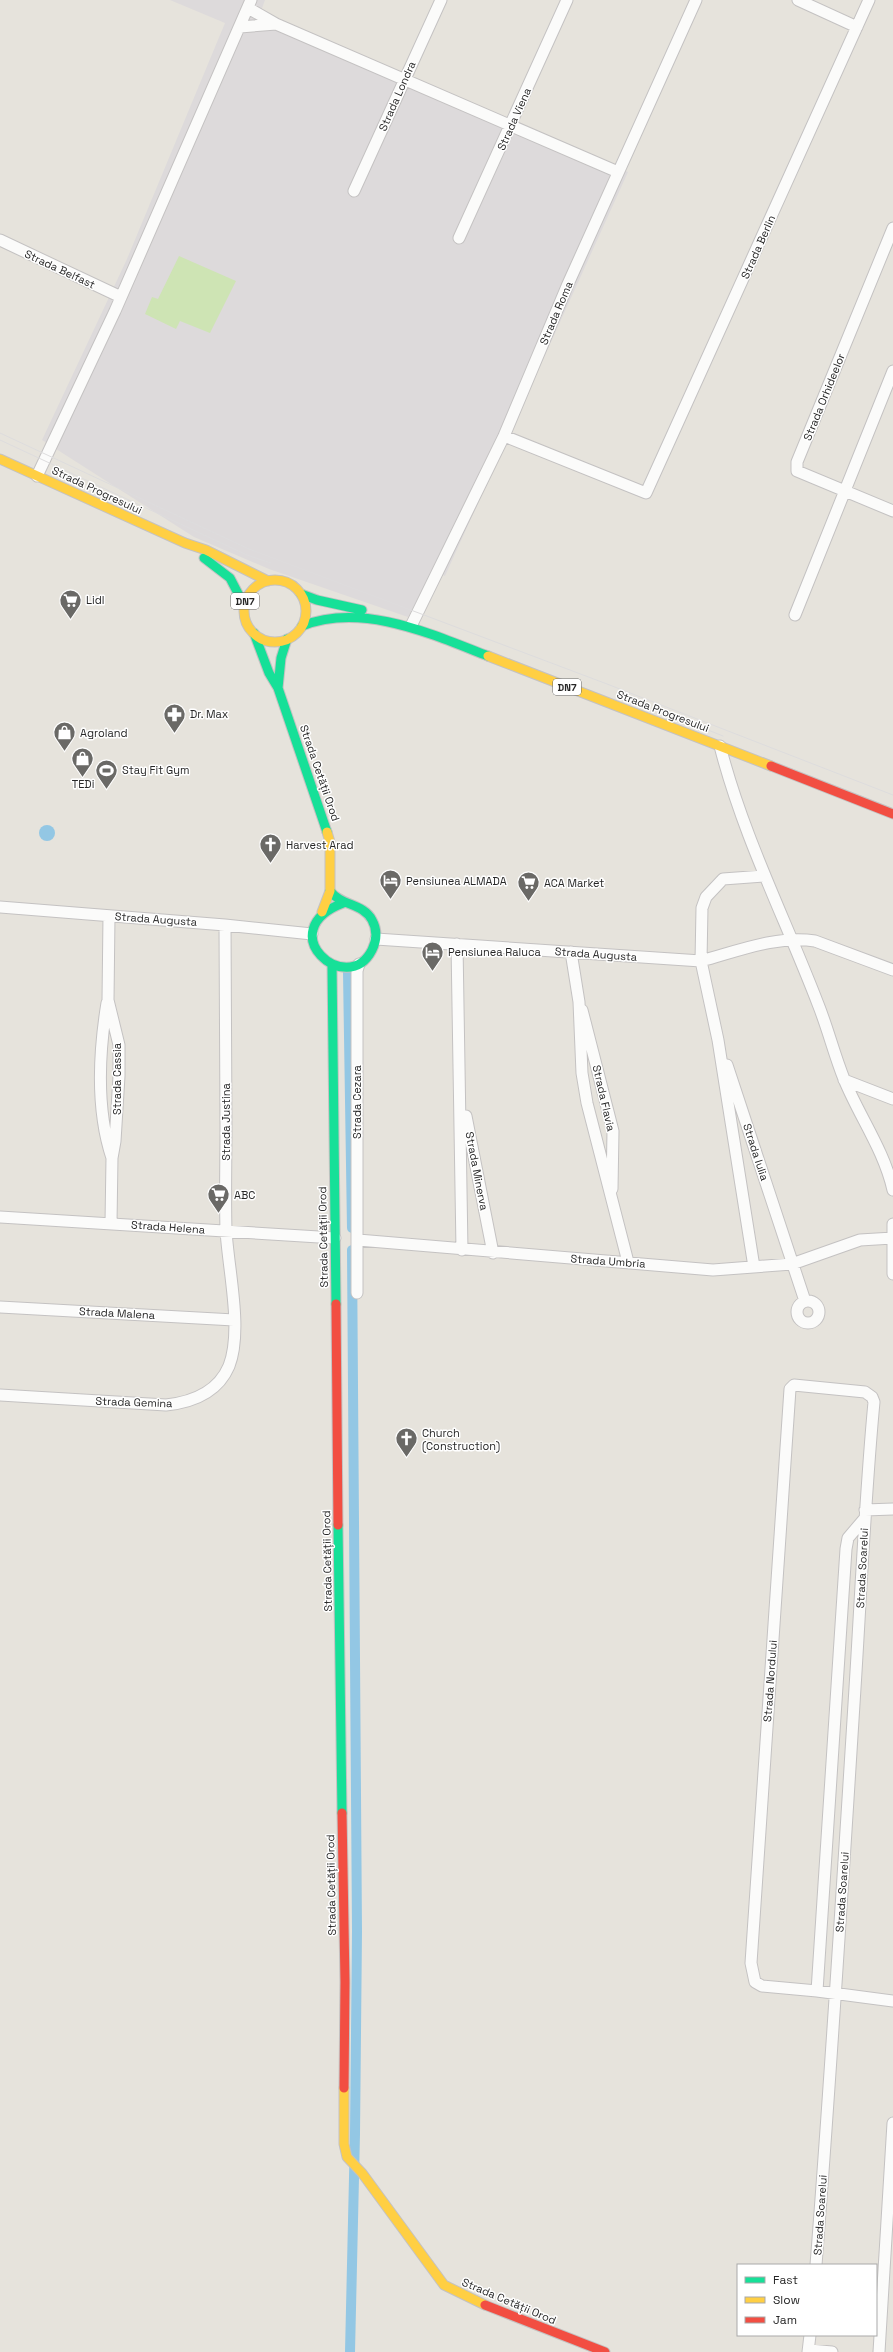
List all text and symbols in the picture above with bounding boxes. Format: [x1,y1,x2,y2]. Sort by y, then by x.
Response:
street label: Strada Londra [375,58,419,133]
street label: Strada Viena [494,85,534,153]
street label: Strada Berlin [738,213,778,281]
street label: Strada Belfast [22,247,98,291]
street label: Strada Roma [536,278,576,347]
street label: Strada Orhideelor [800,351,848,443]
street label: Strada Progresului [50,463,145,517]
supermarket icon: Lidl [58,587,84,620]
place label: Lidl [86,593,104,607]
road number: DN7 [231,593,259,609]
road number: DN7 [553,679,581,695]
street label: Strada Progresului [615,687,711,735]
pharmacy icon: Dr. Max [162,701,188,734]
place label: Dr. Max [190,707,229,721]
shop icon: Agroland [51,720,77,753]
street label: Strada Cetății Orod [297,723,343,823]
place label: Agroland [80,726,128,740]
shop icon: TEDi [70,745,96,778]
sports icon: Stay Fit Gym [94,757,120,790]
place label: Stay Fit Gym [122,763,190,777]
place label: TEDi [72,777,95,791]
church icon: Harvest Arad [257,832,283,865]
place label: Harvest Arad [286,838,353,852]
hotel icon: Pensiunea ALMADA [378,868,404,901]
supermarket icon: ACA Market [516,870,542,903]
place label: Pensiunea ALMADA [406,874,507,888]
place label: ACA Market [544,876,604,890]
street label: Strada Augusta [114,909,198,929]
hotel icon: Pensiunea Raluca [420,939,446,972]
street label: Strada Augusta [554,944,638,964]
place label: Pensiunea Raluca [448,945,542,959]
street label: Strada Cassia [110,1042,124,1115]
street label: Strada Flavia [590,1063,619,1133]
street label: Strada Cezara [350,1064,364,1139]
street label: Strada Justina [219,1082,233,1161]
street label: Strada Iulia [740,1122,772,1183]
street label: Strada Minerva [463,1130,492,1212]
supermarket icon: ABC [205,1182,231,1215]
street label: Strada Cetății Orod [315,1186,331,1288]
place label: ABC [234,1188,255,1202]
street label: Strada Helena [131,1217,206,1237]
street label: Strada Umbria [570,1251,647,1271]
street label: Strada Malena [79,1304,156,1322]
street label: Strada Gemina [95,1394,173,1410]
church icon: Church (Construction) [393,1426,419,1459]
place label: Church (Construction) [422,1426,500,1453]
street label: Strada Cetății Orod [319,1510,335,1612]
street label: Strada Soarelui [853,1527,871,1609]
street label: Strada Nordului [760,1639,780,1722]
street label: Strada Cetății Orod [323,1834,339,1936]
street label: Strada Soarelui [832,1851,852,1933]
street label: Strada Soarelui [810,2174,830,2256]
legend [737,2264,877,2336]
text: Fast [773,2272,798,2288]
street label: Strada Cetății Orod [460,2275,558,2327]
text: Slow [773,2292,800,2308]
text: Jam [773,2312,797,2328]

